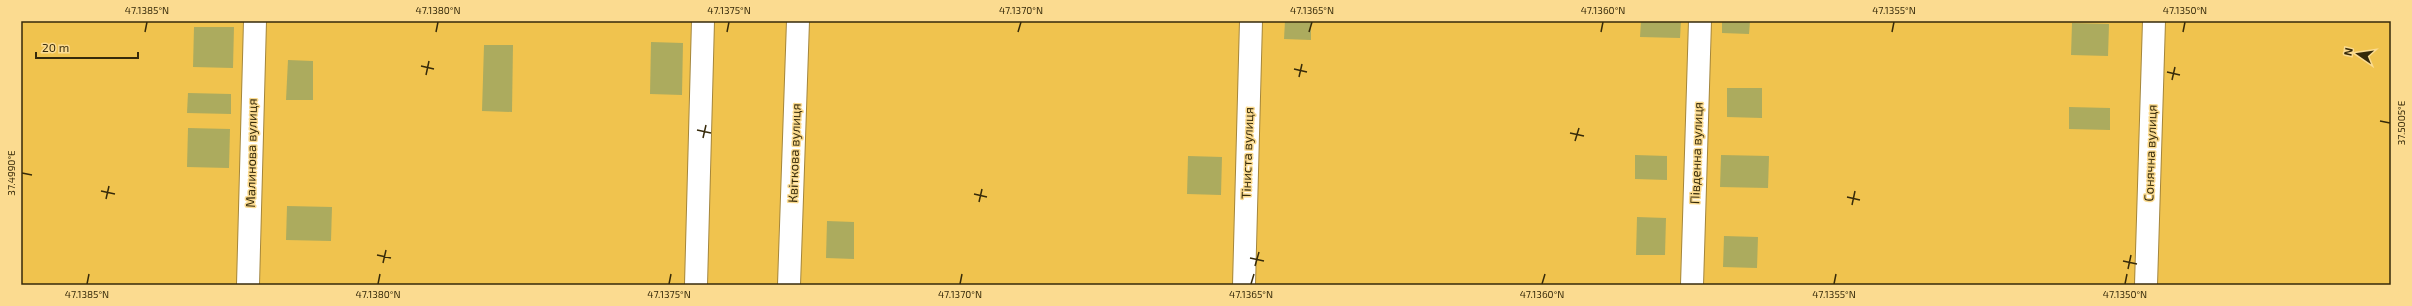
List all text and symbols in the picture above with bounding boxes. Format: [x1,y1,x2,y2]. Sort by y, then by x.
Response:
text: 47.1385°N [125,4,169,16]
text: 47.1380°N [416,4,461,16]
text: 47.1375°N [707,4,751,16]
text: 47.1370°N [999,4,1043,16]
text: 47.1365°N [1290,4,1334,16]
text: 47.1360°N [1581,4,1625,16]
text: 47.1355°N [1872,4,1916,16]
text: 47.1350°N [2163,4,2207,16]
scale bar [36,34,138,60]
north arrow [2338,34,2378,74]
text: 20 m [42,40,69,54]
text: N [2341,46,2355,57]
street label: Малинова вулиця [242,98,260,208]
text: 37.5005°E [2395,100,2407,145]
street label: Південна вулиця [1686,102,1706,204]
street label: Квіткова вулиця [784,103,804,203]
street label: Сонячна вулиця [2140,104,2160,202]
street label: Тіниста вулиця [1237,107,1257,199]
text: 37.4990°E [5,150,17,196]
text: 47.1385°N [65,288,109,300]
text: 47.1380°N [356,288,401,300]
text: 47.1375°N [647,288,691,300]
text: 47.1370°N [938,288,982,300]
text: 47.1365°N [1229,288,1273,300]
text: 47.1360°N [1520,288,1564,300]
text: 47.1355°N [1812,288,1856,300]
text: 47.1350°N [2103,288,2147,300]

